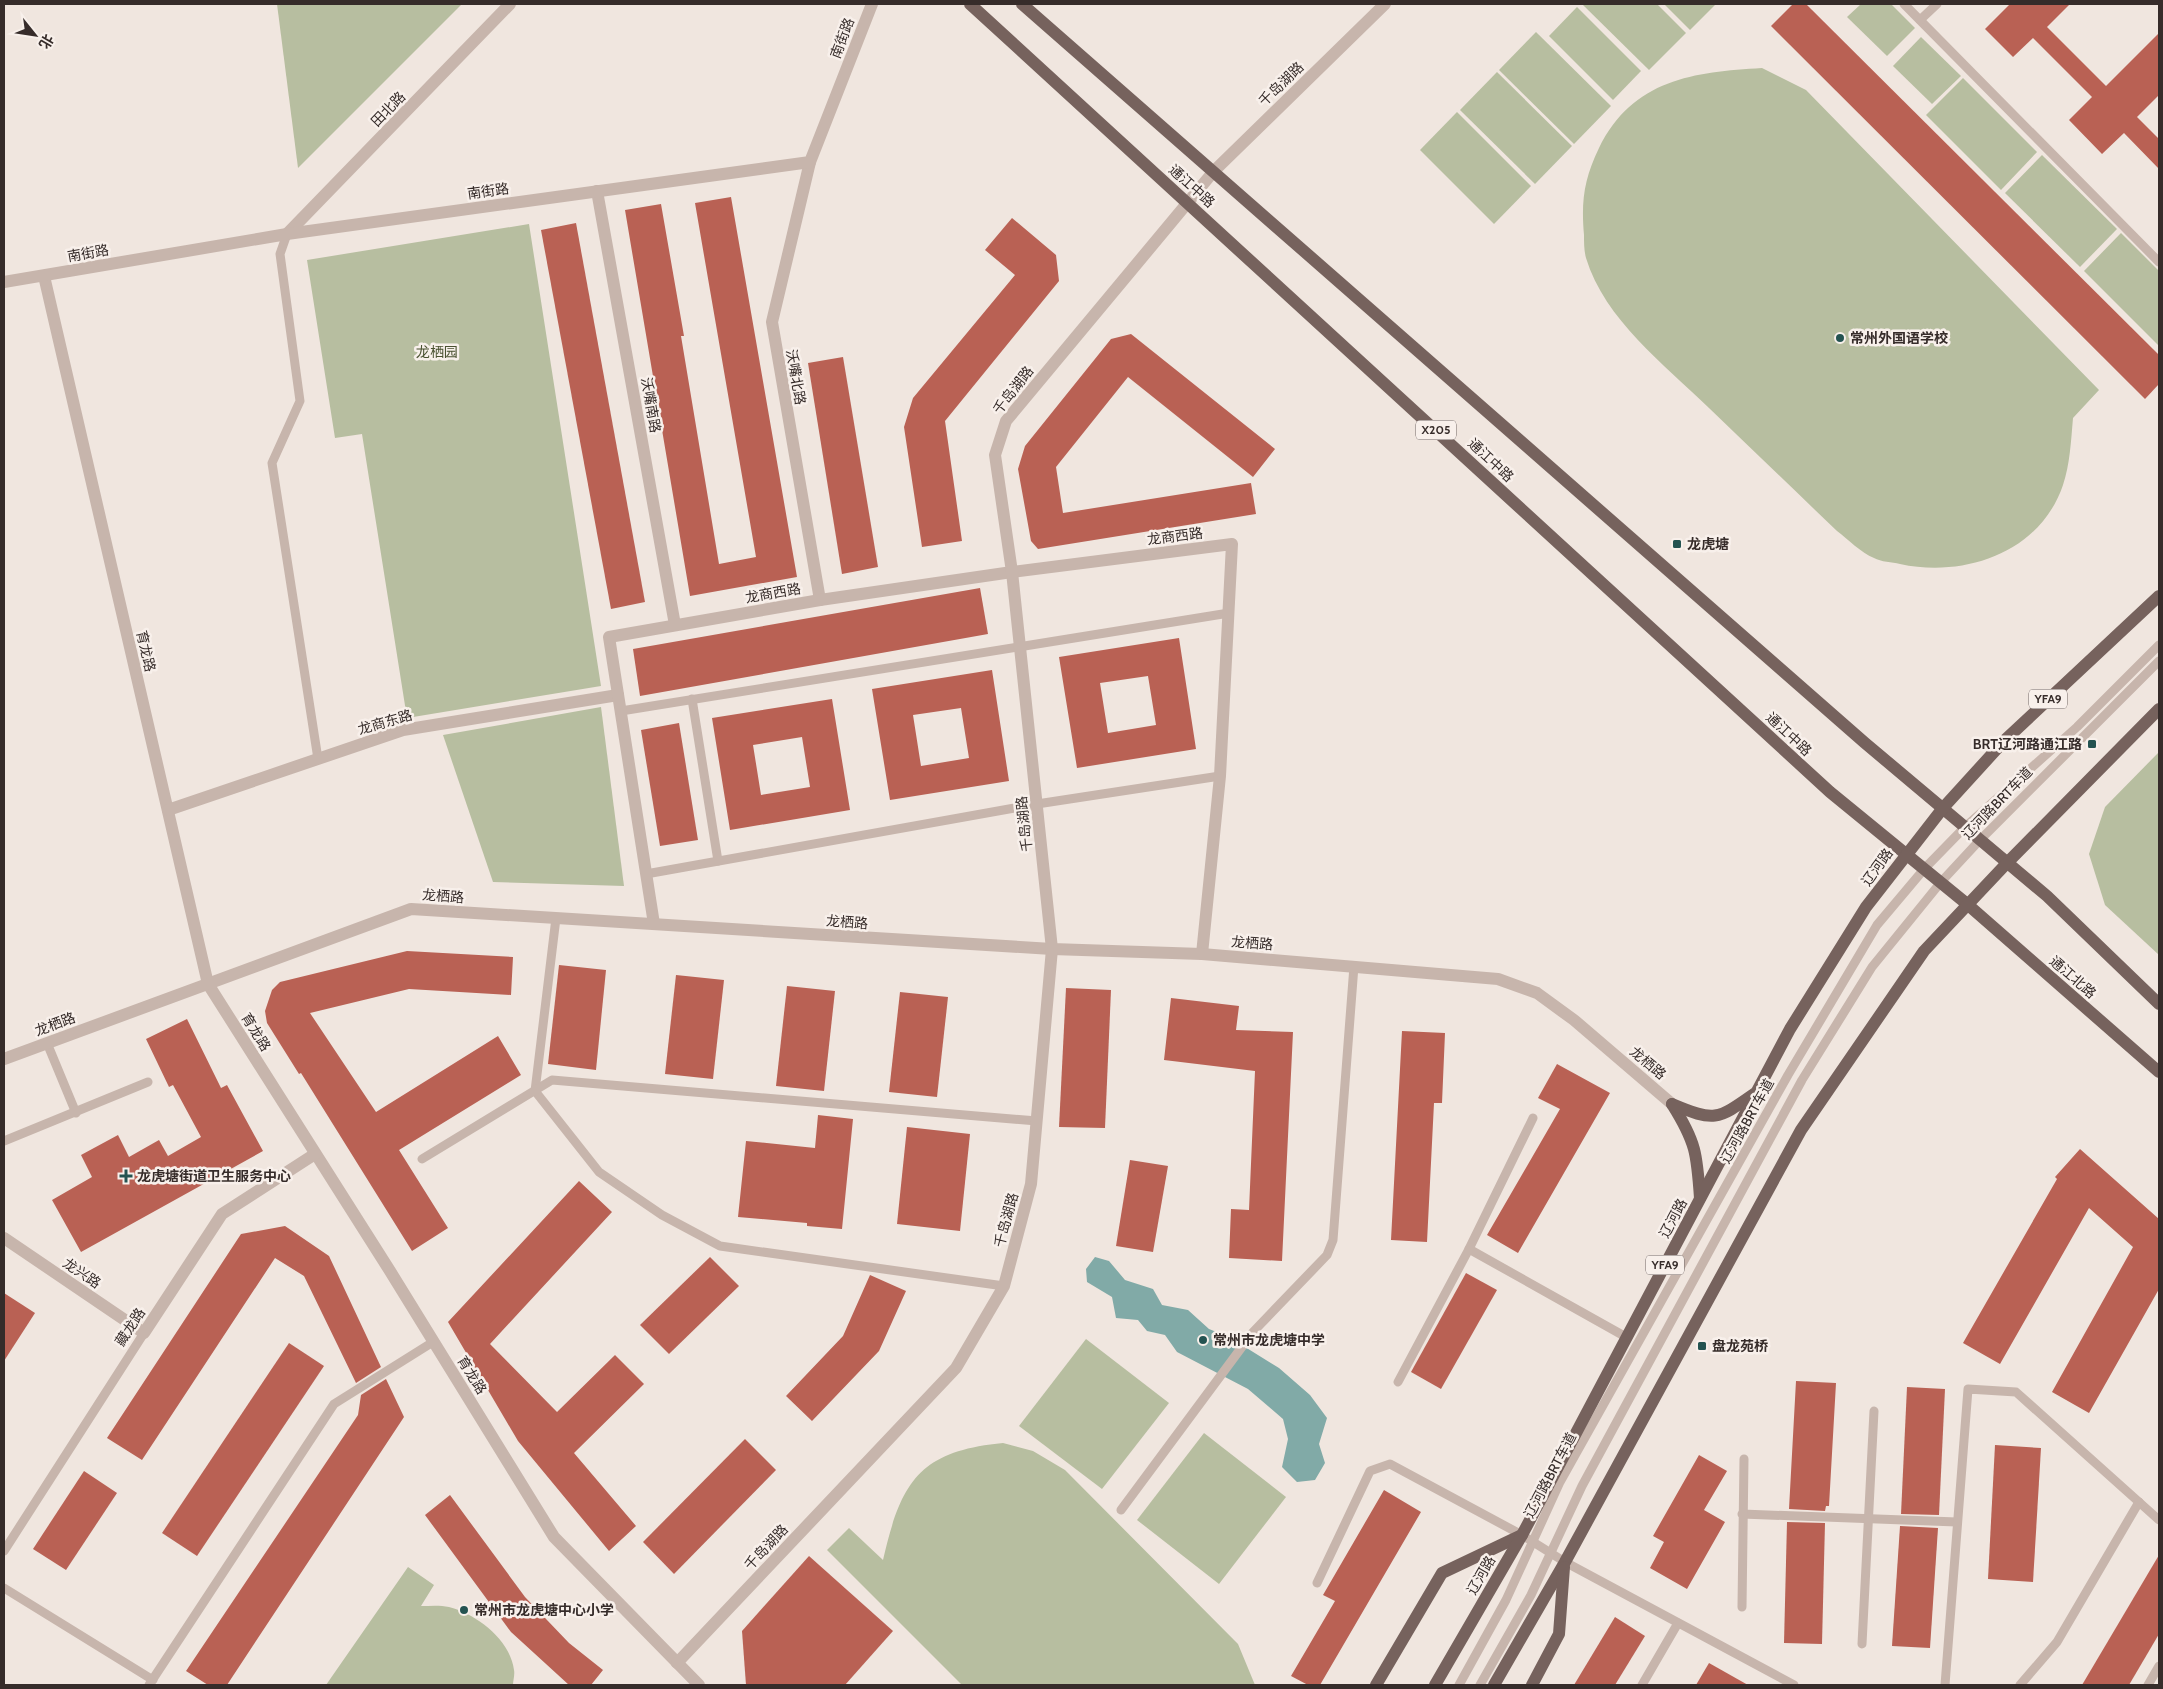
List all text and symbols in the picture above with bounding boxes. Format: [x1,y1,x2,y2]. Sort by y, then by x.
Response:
north arrow [10,10,60,60]
street label: 南街路 [826,15,858,61]
text: 北 [35,31,58,52]
street label: 千岛湖路 [1255,58,1307,110]
street label: 田北路 [367,88,409,130]
street label: 通江中路 [1165,161,1219,211]
street label: 南街路 [466,179,510,203]
street label: 南街路 [66,240,110,266]
place label: 常州外国语学校 [1850,329,1948,347]
marker: 常州外国语学校 [1834,332,1846,344]
park label: 龙栖园 [416,343,458,361]
street label: 沃嘴北路 [782,348,810,406]
street label: 千岛湖路 [989,362,1037,418]
street label: 沃嘴南路 [637,376,665,434]
road number: X205 [1416,420,1456,440]
street label: 通江中路 [1464,434,1518,486]
street label: 龙商西路 [1146,524,1204,548]
place label: 龙虎塘 [1687,535,1729,553]
marker: 龙虎塘 [1671,538,1683,550]
street label: 龙商西路 [744,579,802,607]
street label: 育龙路 [133,629,159,673]
road number: YFA9 [2029,690,2067,709]
street label: 龙商东路 [356,706,414,738]
street label: 通江中路 [1762,708,1816,760]
place label: BRT辽河路通江路 [1973,735,2082,753]
marker: BRT辽河路通江路 [2086,738,2098,750]
street label: 辽河路BRT车道 [1958,763,2036,843]
street label: 千岛湖路 [1012,795,1036,853]
street label: 辽河路 [1857,845,1897,889]
street label: 龙栖路 [421,886,465,906]
street label: 龙栖路 [825,912,869,932]
street label: 龙栖路 [1230,933,1274,953]
street label: 通江北路 [2046,952,2100,1002]
street label: 龙栖路 [32,1008,78,1040]
street label: 育龙路 [237,1009,275,1055]
street label: 龙栖路 [1626,1043,1670,1083]
street label: 辽河路BRT车道 [1716,1075,1778,1167]
place label: 龙虎塘街道卫生服务中心 [137,1167,291,1185]
marker: 龙虎塘街道卫生服务中心 [119,1169,133,1183]
street label: 千岛湖路 [990,1191,1022,1249]
street label: 辽河路 [1655,1195,1691,1241]
street label: 龙兴路 [60,1254,104,1292]
road number: YFA9 [1646,1256,1684,1274]
street label: 藏龙路 [111,1304,149,1350]
place label: 常州市龙虎塘中学 [1213,1331,1325,1349]
marker: 常州市龙虎塘中学 [1197,1334,1209,1346]
place label: 盘龙苑桥 [1712,1337,1768,1355]
marker: 盘龙苑桥 [1696,1340,1708,1352]
street label: 育龙路 [453,1352,491,1398]
street label: 辽河路BRT车道 [1520,1429,1580,1521]
street label: 千岛湖路 [740,1520,792,1574]
street label: 辽河路 [1463,1552,1499,1598]
place label: 常州市龙虎塘中心小学 [474,1601,614,1619]
marker: 常州市龙虎塘中心小学 [458,1604,470,1616]

